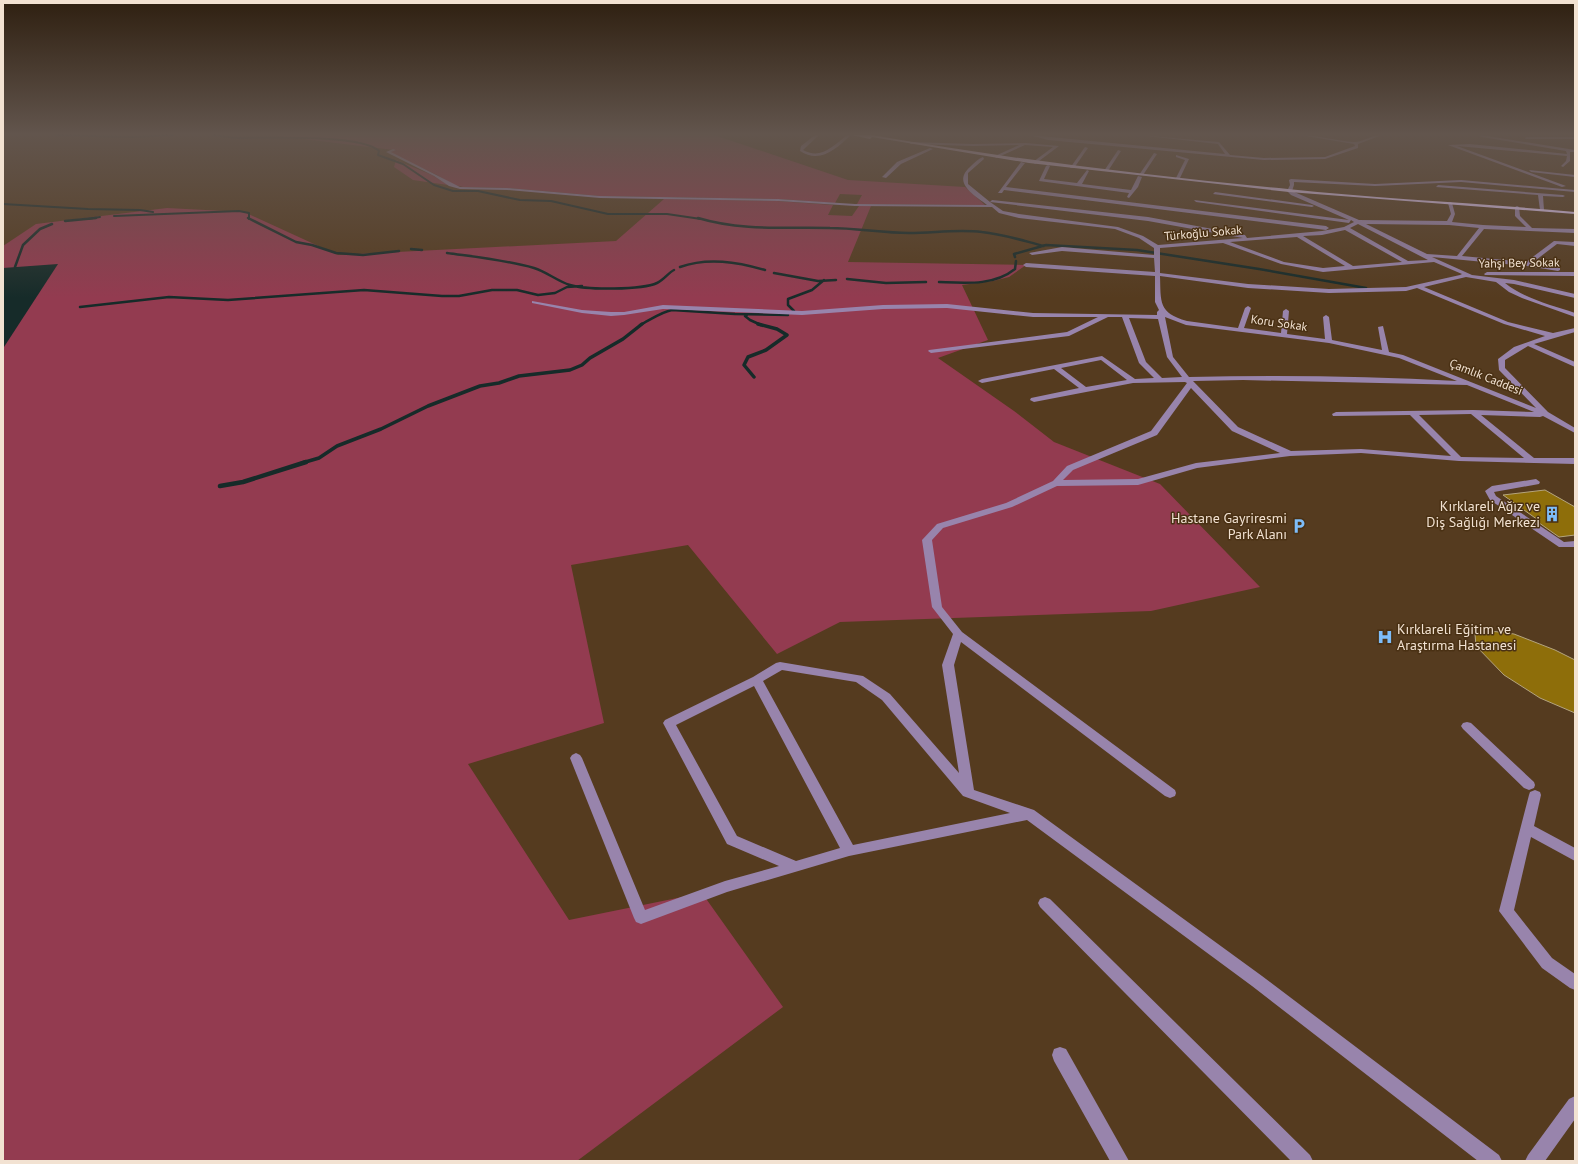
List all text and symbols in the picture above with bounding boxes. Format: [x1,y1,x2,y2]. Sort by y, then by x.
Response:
street label: Türkoğlu Sokak [1163,222,1243,243]
street label: Yahşi Bey Sokak [1478,254,1560,271]
street label: Koru Sokak [1250,311,1309,334]
street label: Çamlık Caddesi [1447,355,1525,398]
place label: Kırklareli Ağız ve Diş Sağlığı Merkezi [1426,497,1540,531]
building icon: Kırklareli Ağız ve Diş Sağlığı Merkezi [1543,505,1561,523]
place label: Hastane Gayriresmi Park Alanı [1171,509,1287,543]
parking icon: Hastane Gayriresmi Park Alanı [1290,517,1308,535]
place label: Kırklareli Eğitim ve Araştırma Hastanesi [1397,620,1516,654]
hospital icon: Kırklareli Eğitim ve Araştırma Hastanesi [1376,628,1394,646]

